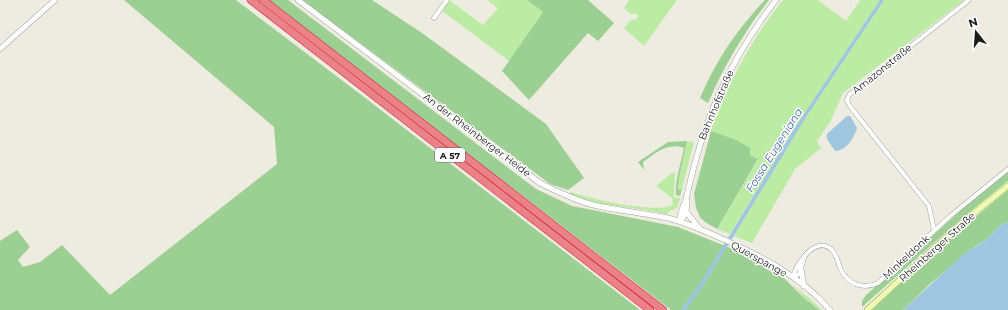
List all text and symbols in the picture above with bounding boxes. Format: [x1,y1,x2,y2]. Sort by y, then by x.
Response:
north arrow [956,12,996,52]
text: N [967,14,979,30]
street label: Amazonstraße [850,41,914,97]
street label: Bahnhofstraße [695,68,737,142]
street label: An der Rheinberger Heide [421,90,533,180]
water label: Fossa Eugeniana [743,105,805,195]
road number: A 57 [435,148,465,162]
street label: Rheinberger Straße [896,209,978,285]
street label: Minkeldonk [880,232,932,282]
street label: Querspange [729,238,789,280]

